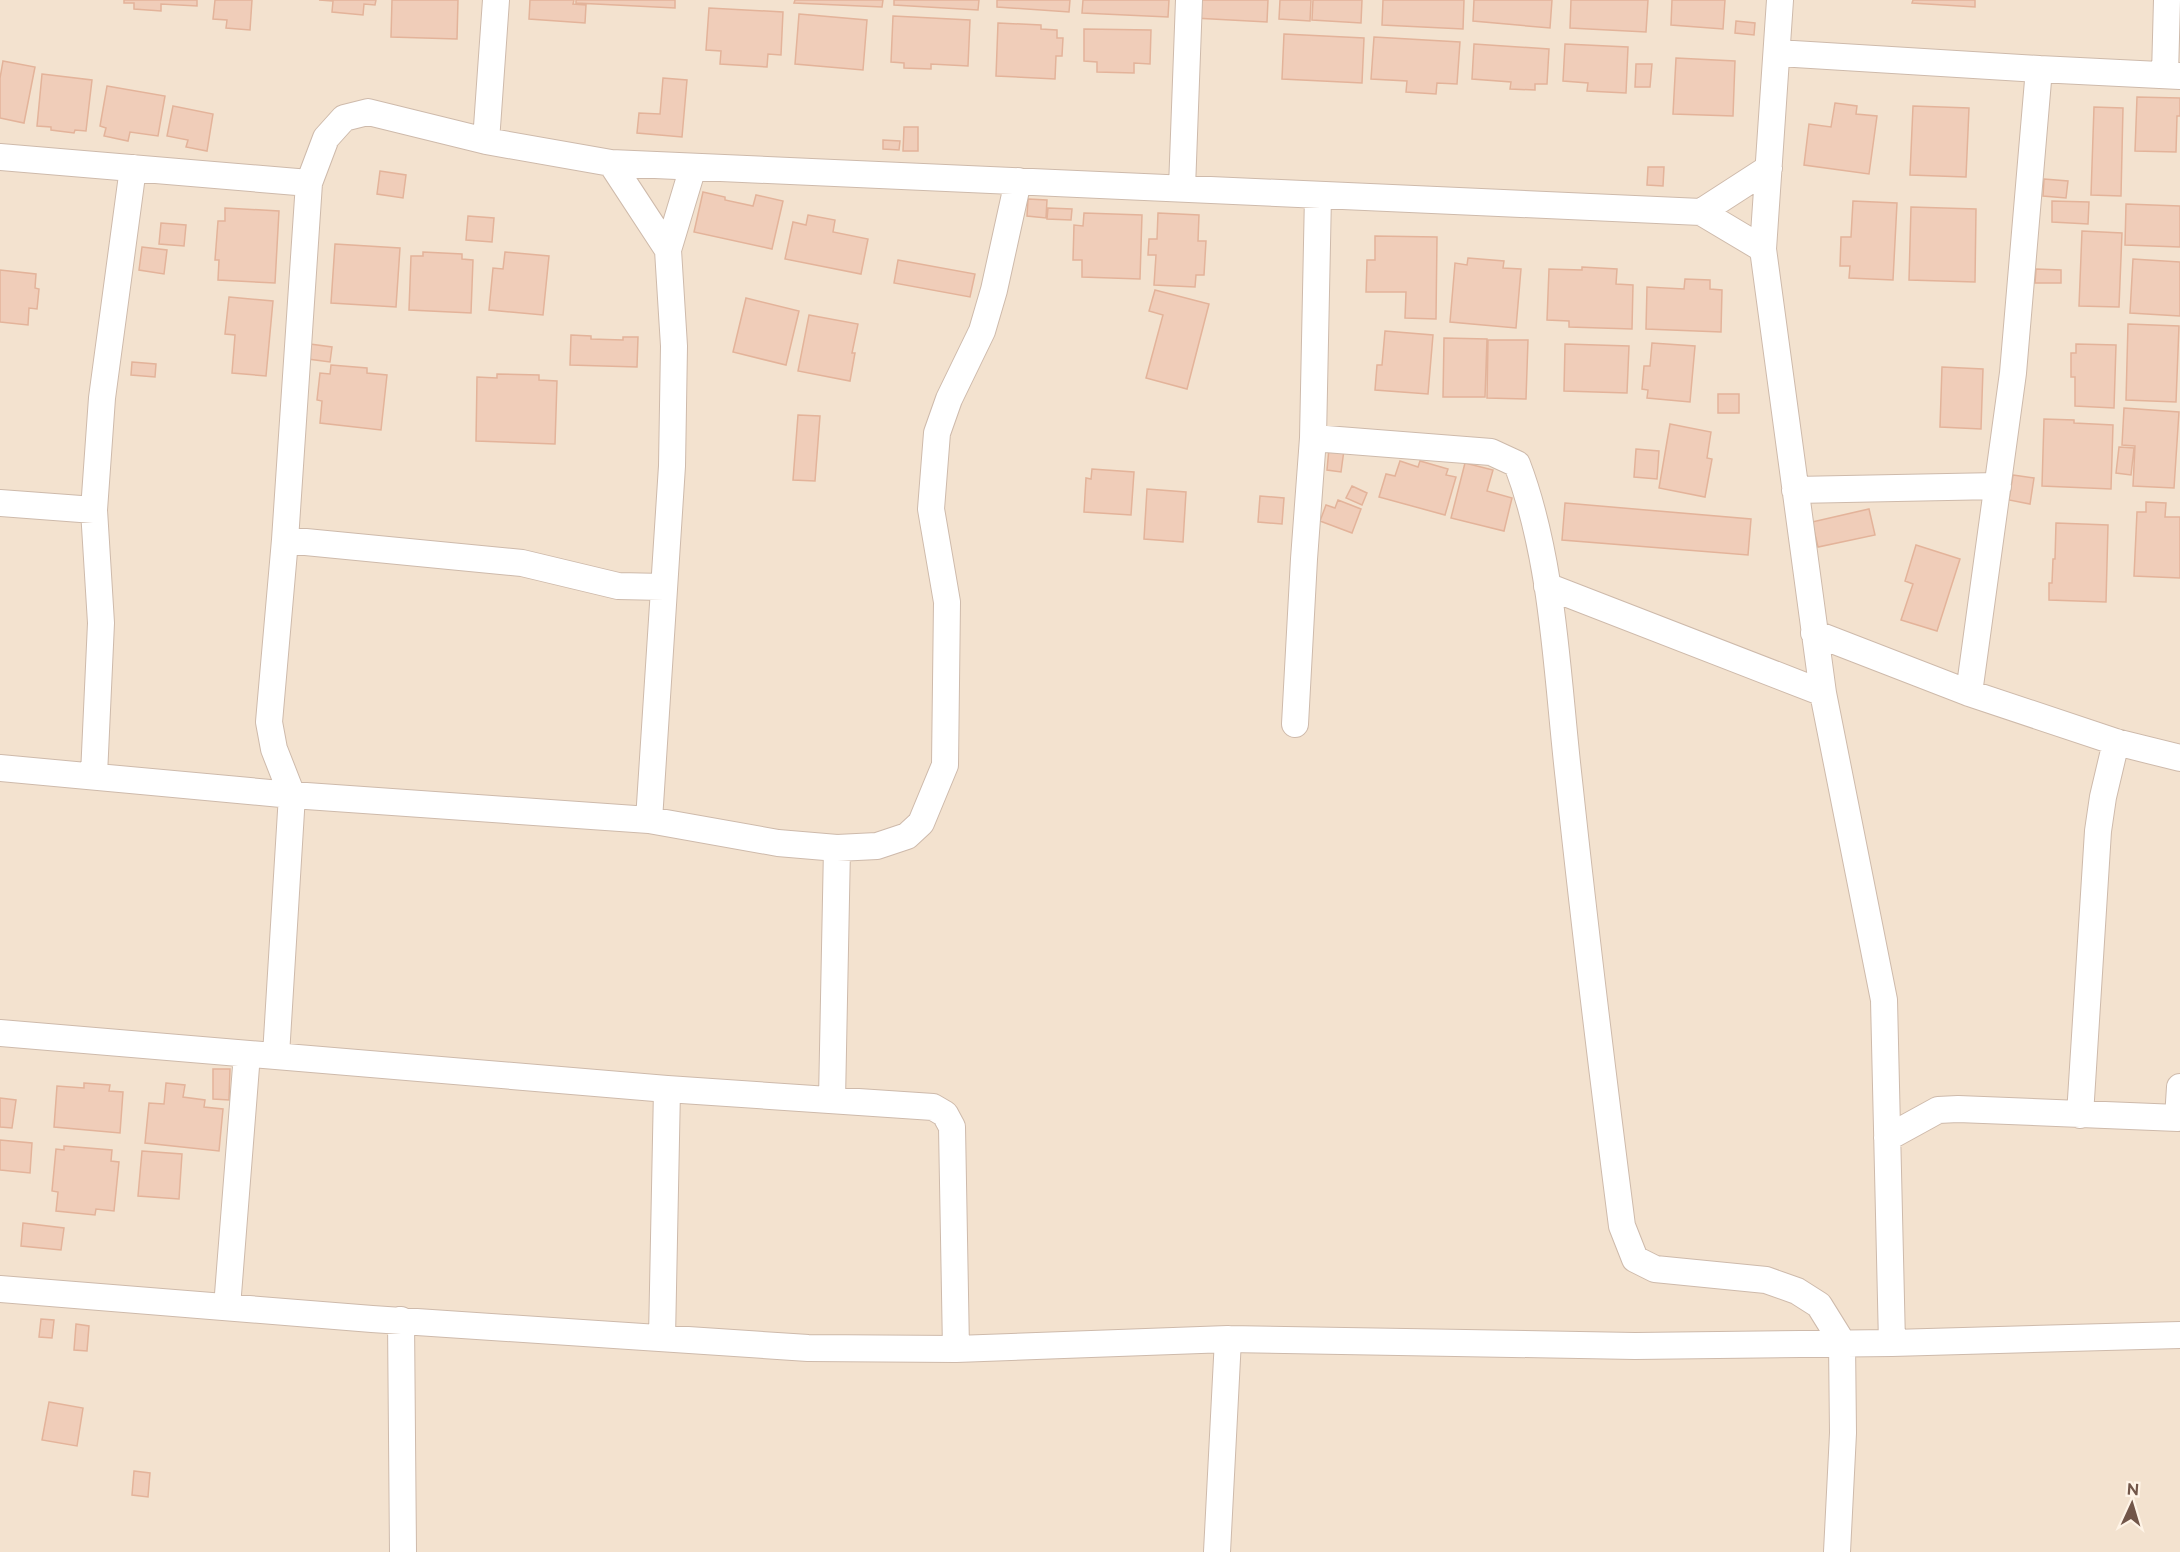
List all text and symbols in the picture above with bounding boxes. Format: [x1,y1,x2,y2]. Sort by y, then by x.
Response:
north arrow [2102,1474,2162,1534]
text: N [2126,1480,2140,1499]

